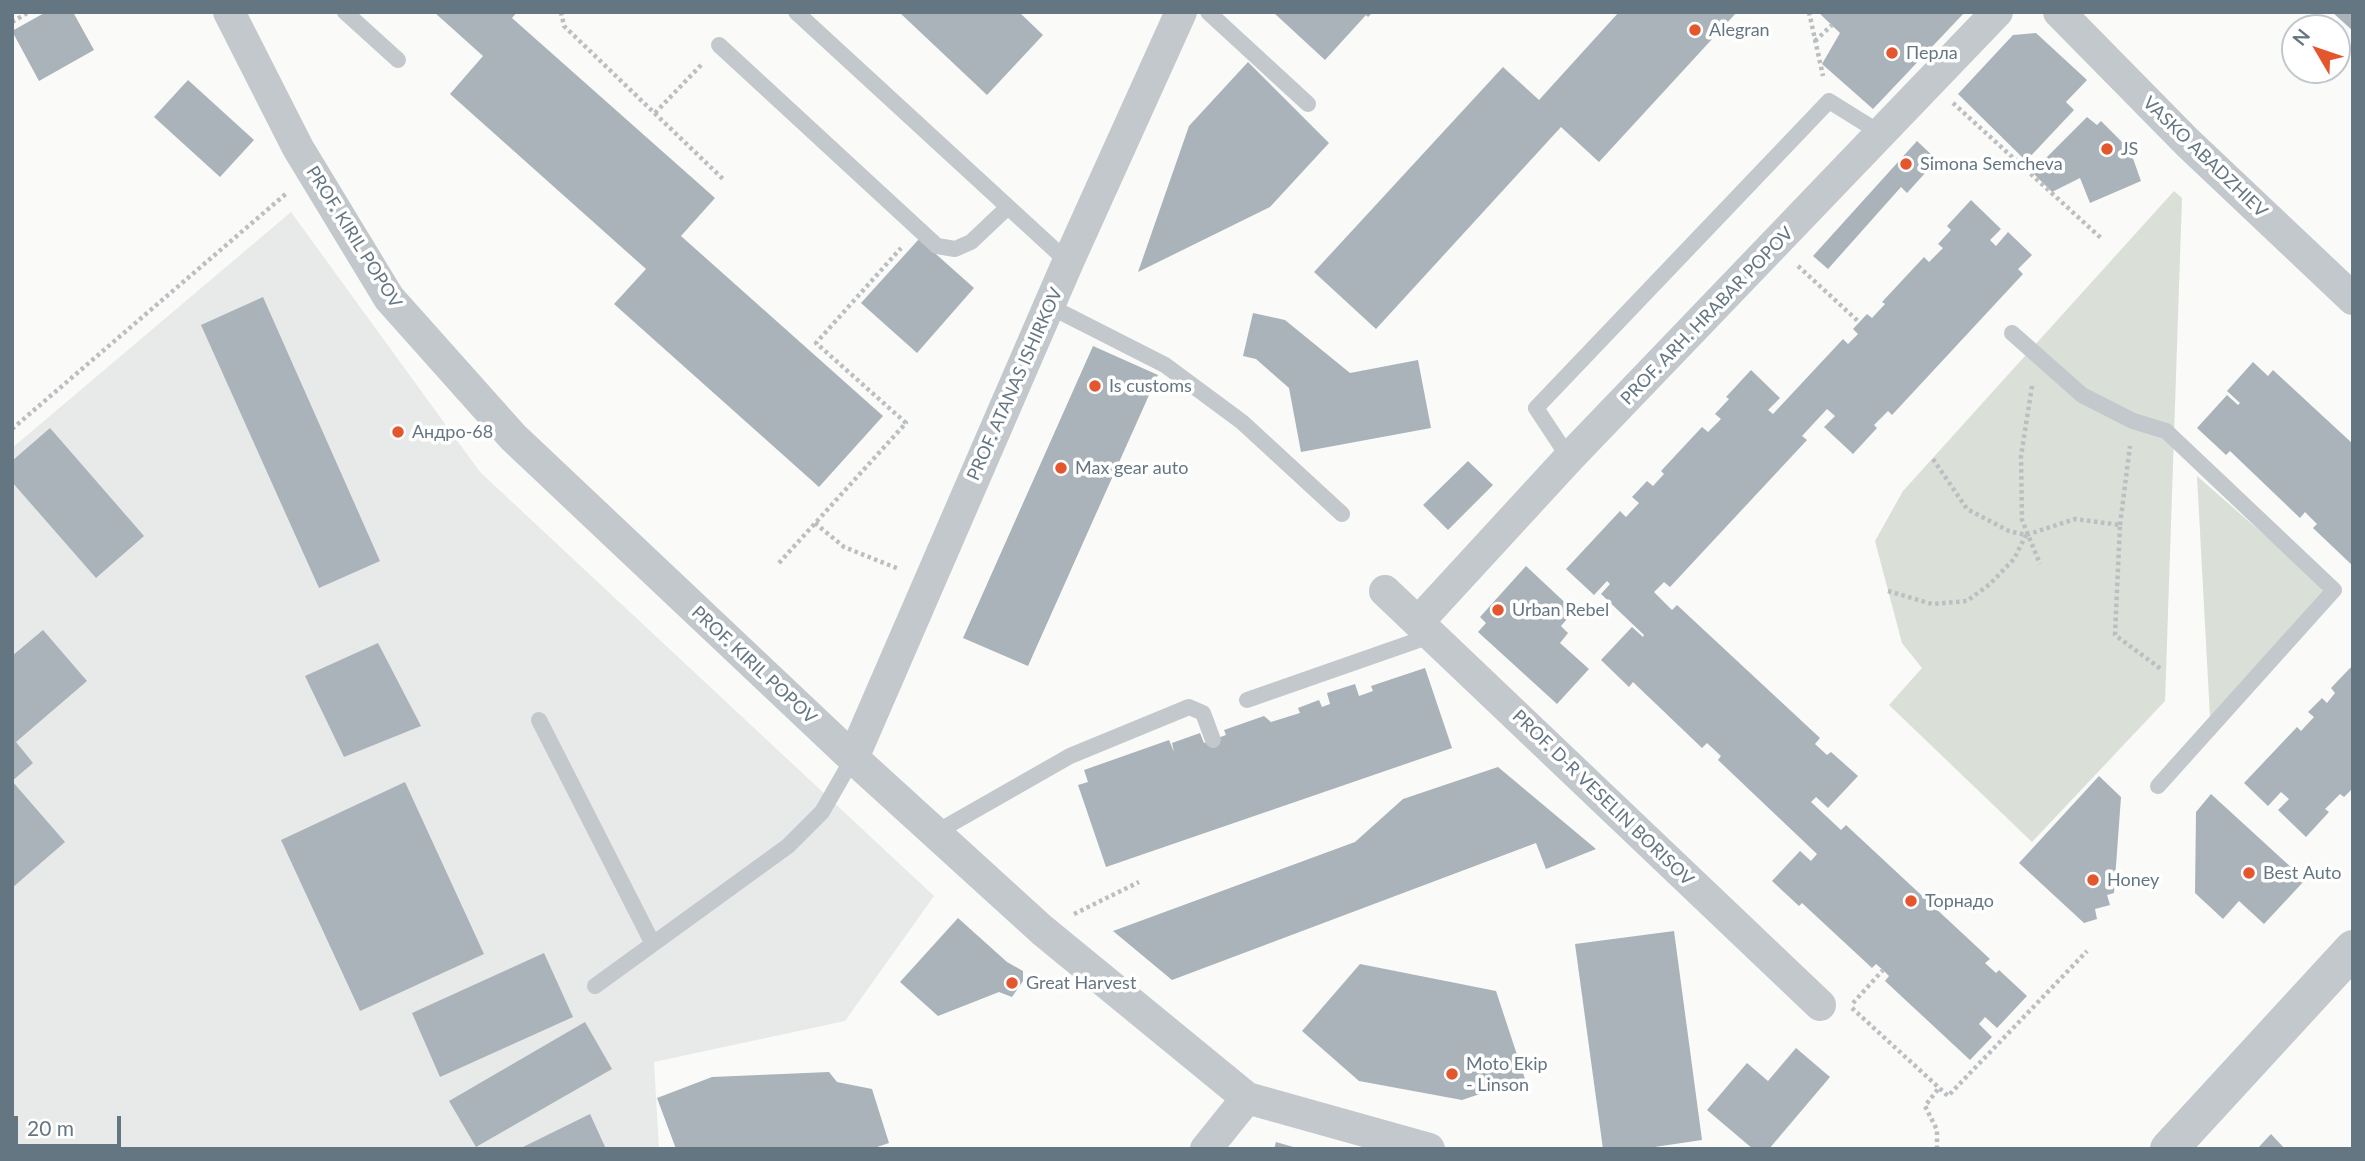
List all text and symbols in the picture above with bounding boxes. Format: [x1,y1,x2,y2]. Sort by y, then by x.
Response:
north arrow [2281,14,2351,84]
place label: Alegran [1709,19,1770,41]
marker: Alegran [1687,22,1703,38]
text: N [2287,24,2314,50]
place label: Перла [1906,42,1958,64]
marker: Перла [1884,45,1900,61]
street label: VASKO ABADZHIEV [2138,92,2272,222]
place label: JS [2121,138,2138,160]
marker: JS [2099,141,2115,157]
place label: Simona Semcheva [1920,153,2063,175]
marker: Simona Semcheva [1898,156,1914,172]
street label: PROF. KIRIL POPOV [302,162,406,312]
street label: PROF. ARH. HRABAR POPOV [1616,223,1798,409]
street label: PROF. ATANAS ISHIRKOV [963,284,1067,484]
place label: Is customs [1109,375,1192,397]
marker: Is customs [1087,378,1103,394]
place label: Андро-68 [412,421,493,443]
marker: Андро-68 [390,424,406,440]
place label: Max gear auto [1075,457,1188,479]
marker: Max gear auto [1053,460,1069,476]
place label: Urban Rebel [1512,599,1609,621]
street label: PROF. KIRIL POPOV [687,601,821,729]
marker: Urban Rebel [1490,602,1506,618]
street label: PROF. D-R VESELIN BORISOV [1508,706,1698,890]
place label: Best Auto [2263,862,2341,884]
marker: Best Auto [2241,865,2257,881]
place label: Honey [2107,869,2159,891]
marker: Honey [2085,872,2101,888]
place label: Торнадо [1925,890,1994,912]
marker: Торнадо [1903,893,1919,909]
place label: Great Harvest [1026,972,1136,994]
marker: Great Harvest [1004,975,1020,991]
place label: Moto Ekip - Linson [1466,1053,1548,1096]
marker: Moto Ekip - Linson [1444,1066,1460,1082]
scale bar [18,1102,124,1146]
text: 20 m [27,1115,74,1140]

